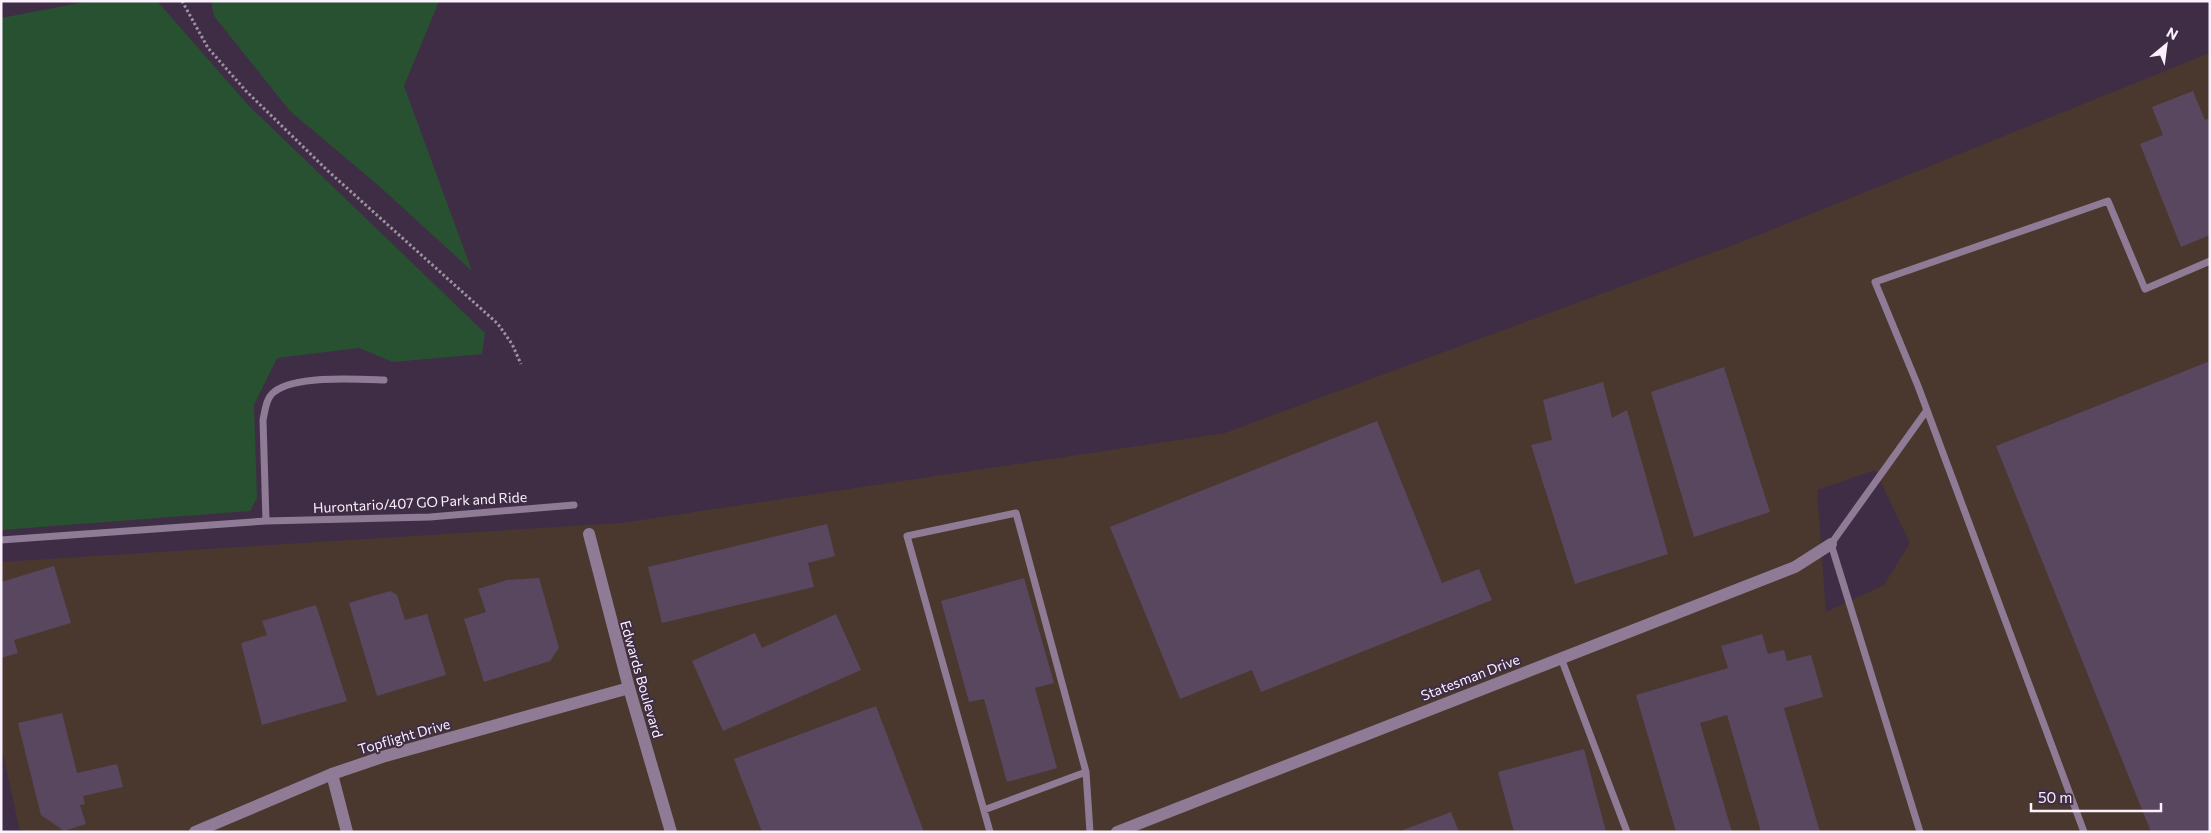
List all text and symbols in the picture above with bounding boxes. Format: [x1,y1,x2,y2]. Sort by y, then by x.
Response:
north arrow [2141,20,2191,70]
text: N [2164,23,2181,43]
street label: Hurontario/407 GO Park and Ride [313,488,527,516]
street label: Edwards Boulevard [617,618,667,740]
street label: Statesman Drive [1418,650,1522,704]
street label: Topflight Drive [356,715,452,757]
scale bar [2031,780,2161,812]
text: 50 m [2038,788,2072,806]

